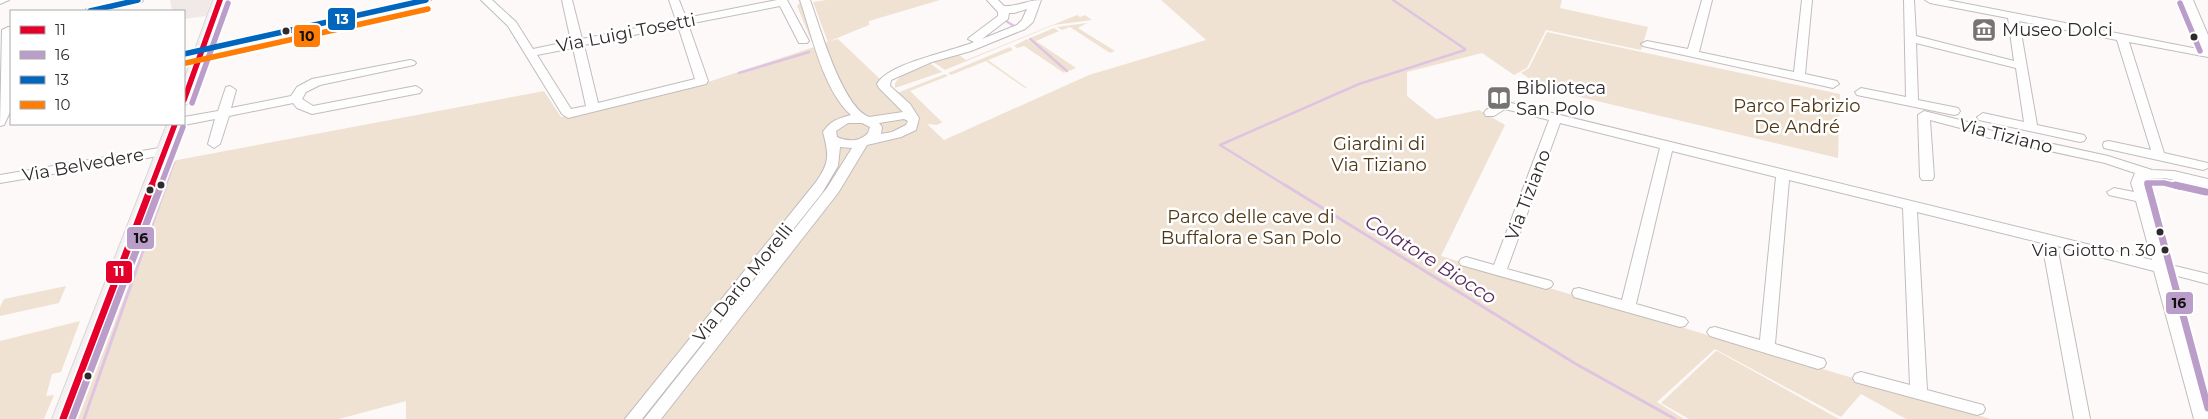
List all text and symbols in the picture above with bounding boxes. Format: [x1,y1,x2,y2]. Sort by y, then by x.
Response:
line badge: 13 [327,7,356,31]
street label: Via Luigi Tosetti [555,9,697,57]
legend [10,10,185,125]
text: 13 [335,10,349,28]
museum icon: Museo Dolci [1971,17,1997,43]
place label: Museo Dolci [2002,19,2113,41]
text: 11 [55,20,66,39]
line badge: 10 [293,24,321,48]
unlabelled marker [281,26,291,36]
text: 10 [300,27,315,45]
unlabelled marker [2189,32,2199,42]
text: 16 [55,45,70,64]
text: 13 [55,70,69,89]
place label: Biblioteca San Polo [1516,77,1606,120]
library icon: Biblioteca San Polo [1486,85,1512,111]
text: 10 [55,95,70,114]
park label: Parco Fabrizio De André [1733,95,1861,138]
street label: Via Tiziano [1957,114,2055,158]
park label: Giardini di Via Tiziano [1331,133,1427,176]
street label: Via Belvedere [21,143,146,187]
street label: Via Tiziano [1501,146,1555,244]
unlabelled marker [156,180,166,190]
unlabelled marker [145,185,155,195]
park label: Parco delle cave di Buffalora e San Polo [1161,206,1341,249]
water label: Colatore Biocco [1361,210,1501,309]
street label: Via Dario Morelli [688,219,798,347]
line badge: 16 [126,226,155,250]
unlabelled marker [2155,227,2165,237]
text: 16 [134,229,148,247]
place label: Via Giotto n 30 [2032,240,2156,260]
marker: Via Giotto n 30 [2160,245,2170,255]
line badge: 11 [105,260,133,284]
text: 11 [114,262,124,280]
line badge: 16 [2165,291,2194,315]
text: 16 [2172,294,2186,312]
unlabelled marker [83,371,93,381]

